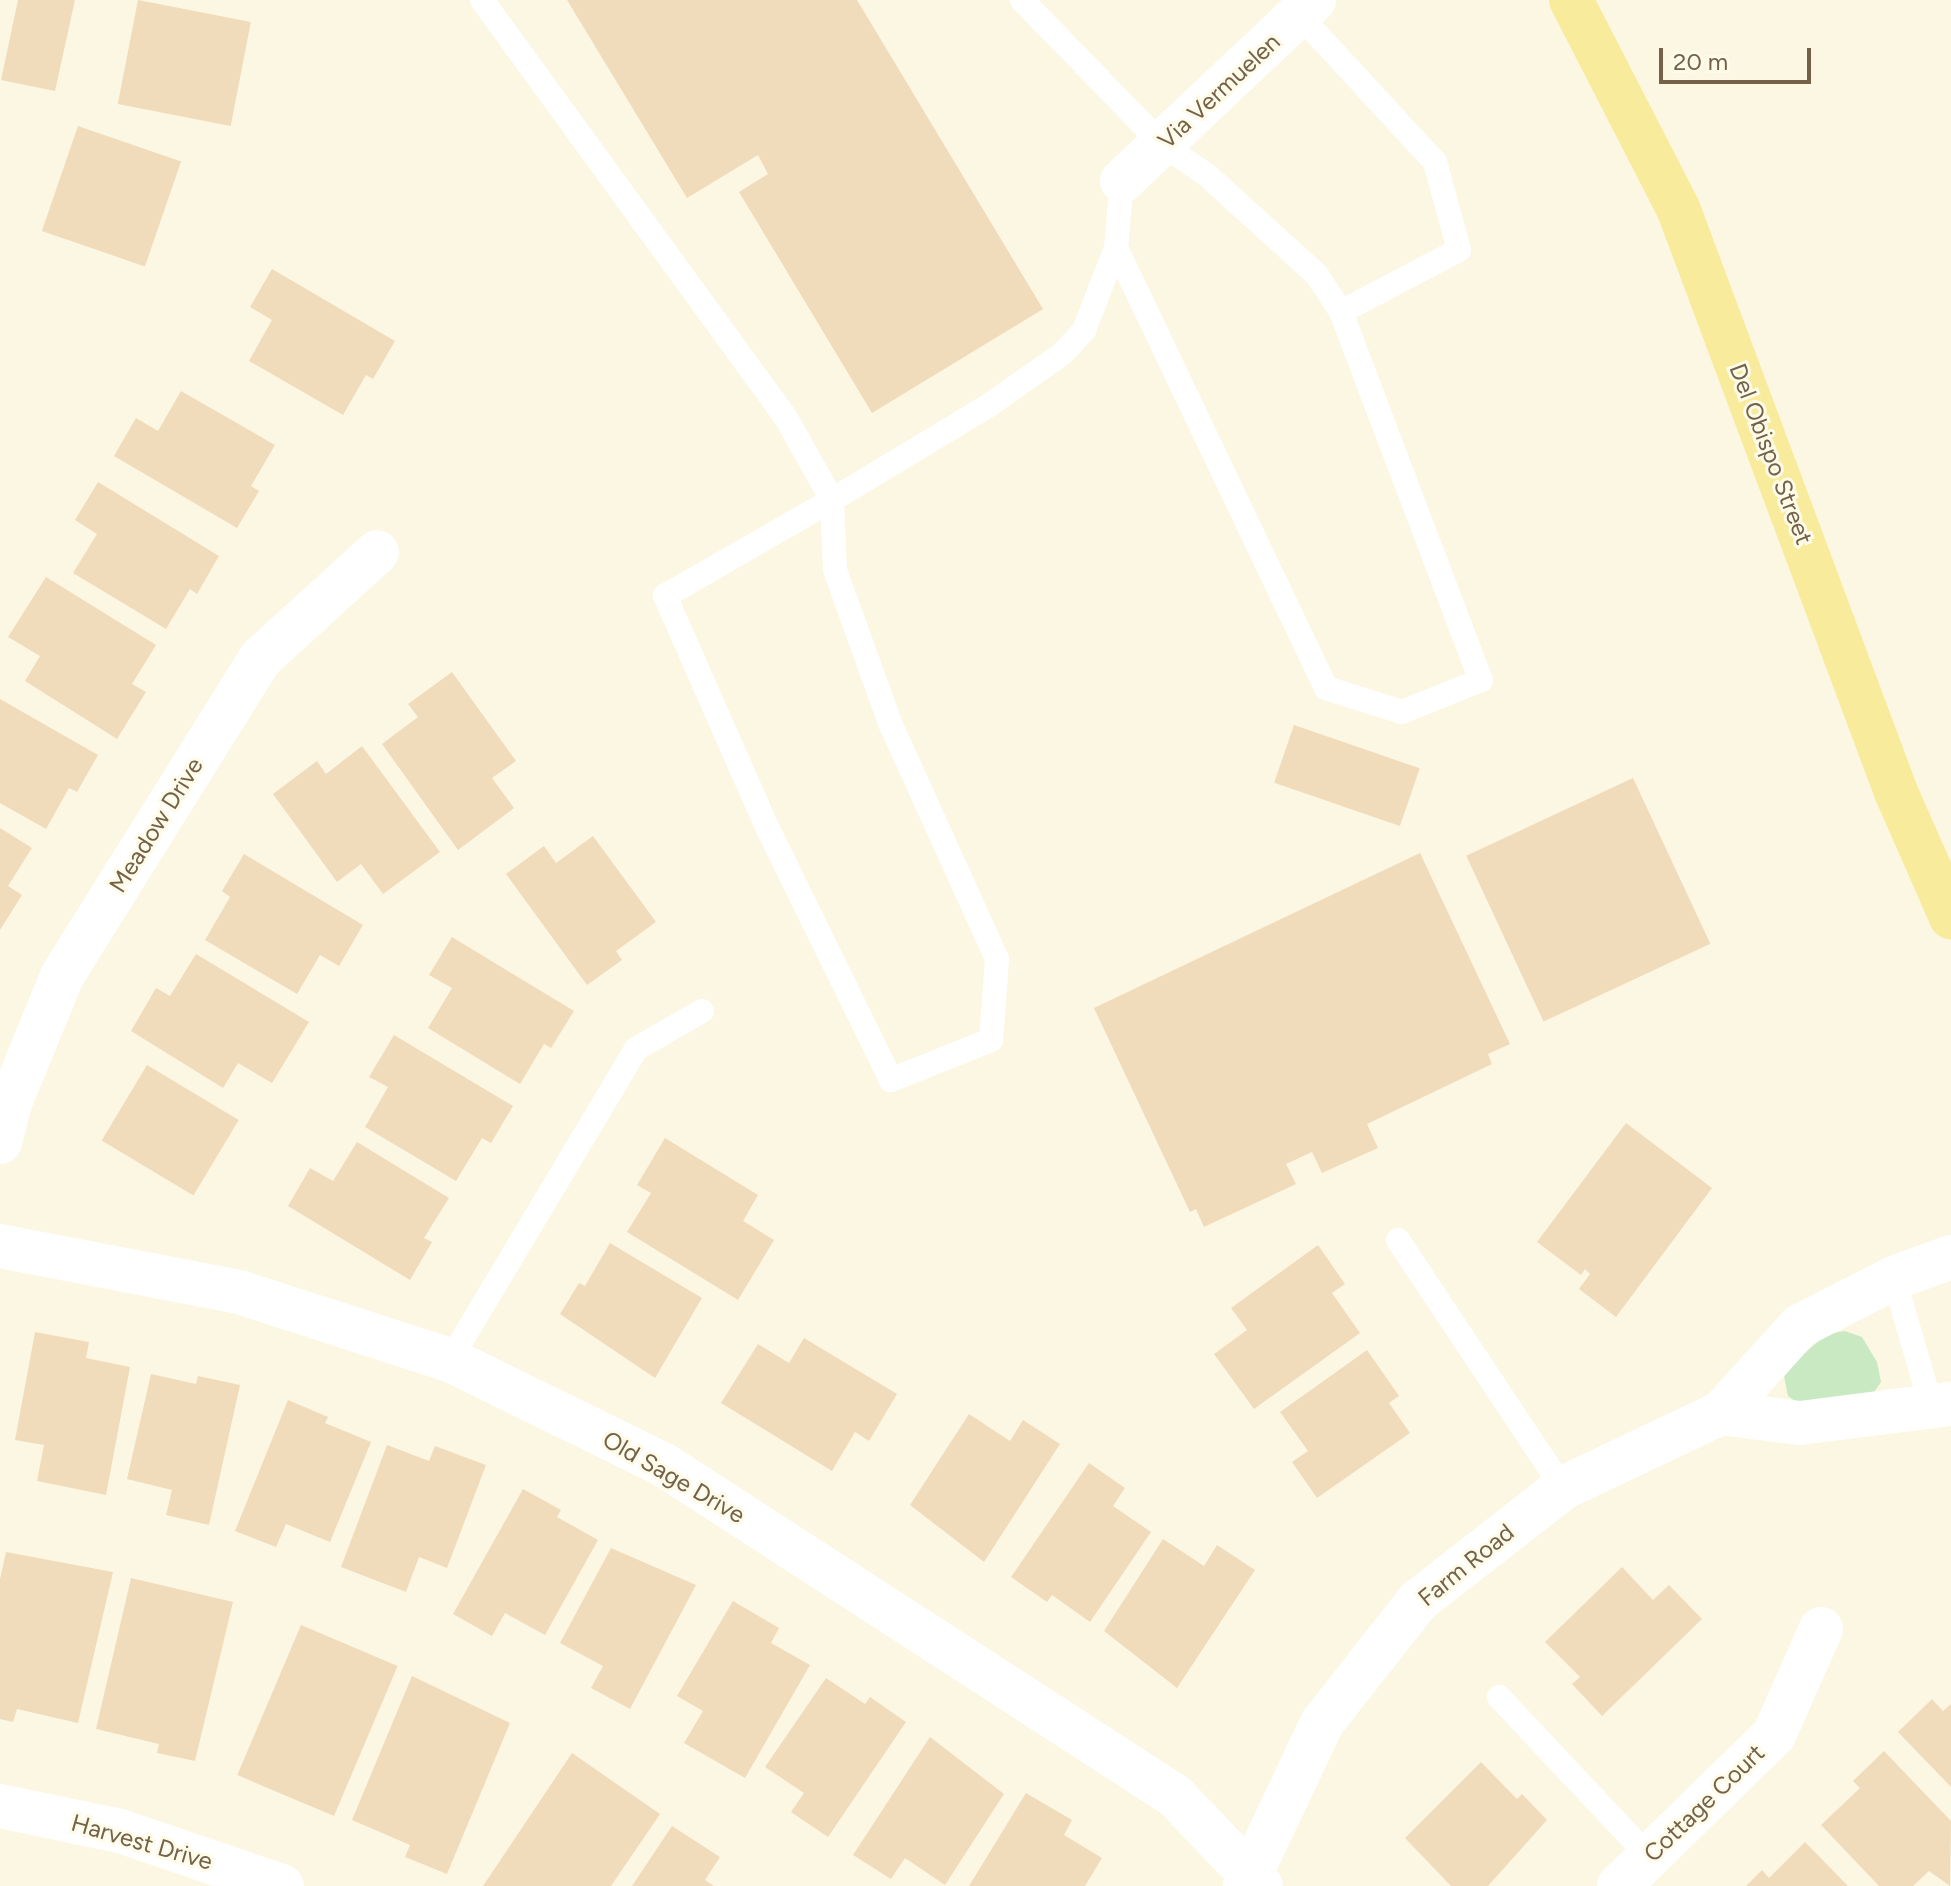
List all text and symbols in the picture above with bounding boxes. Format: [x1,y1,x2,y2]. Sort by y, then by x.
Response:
street label: Via Vermuelen [1152,27,1286,155]
scale bar [1663,32,1815,82]
text: 20 m [1673,47,1728,76]
street label: Del Obispo Street [1723,359,1819,549]
street label: Meadow Drive [103,752,209,898]
street label: Old Sage Drive [598,1425,750,1529]
street label: Farm Road [1412,1518,1520,1612]
street label: Cottage Court [1638,1738,1770,1868]
street label: Harvest Drive [68,1808,216,1876]

